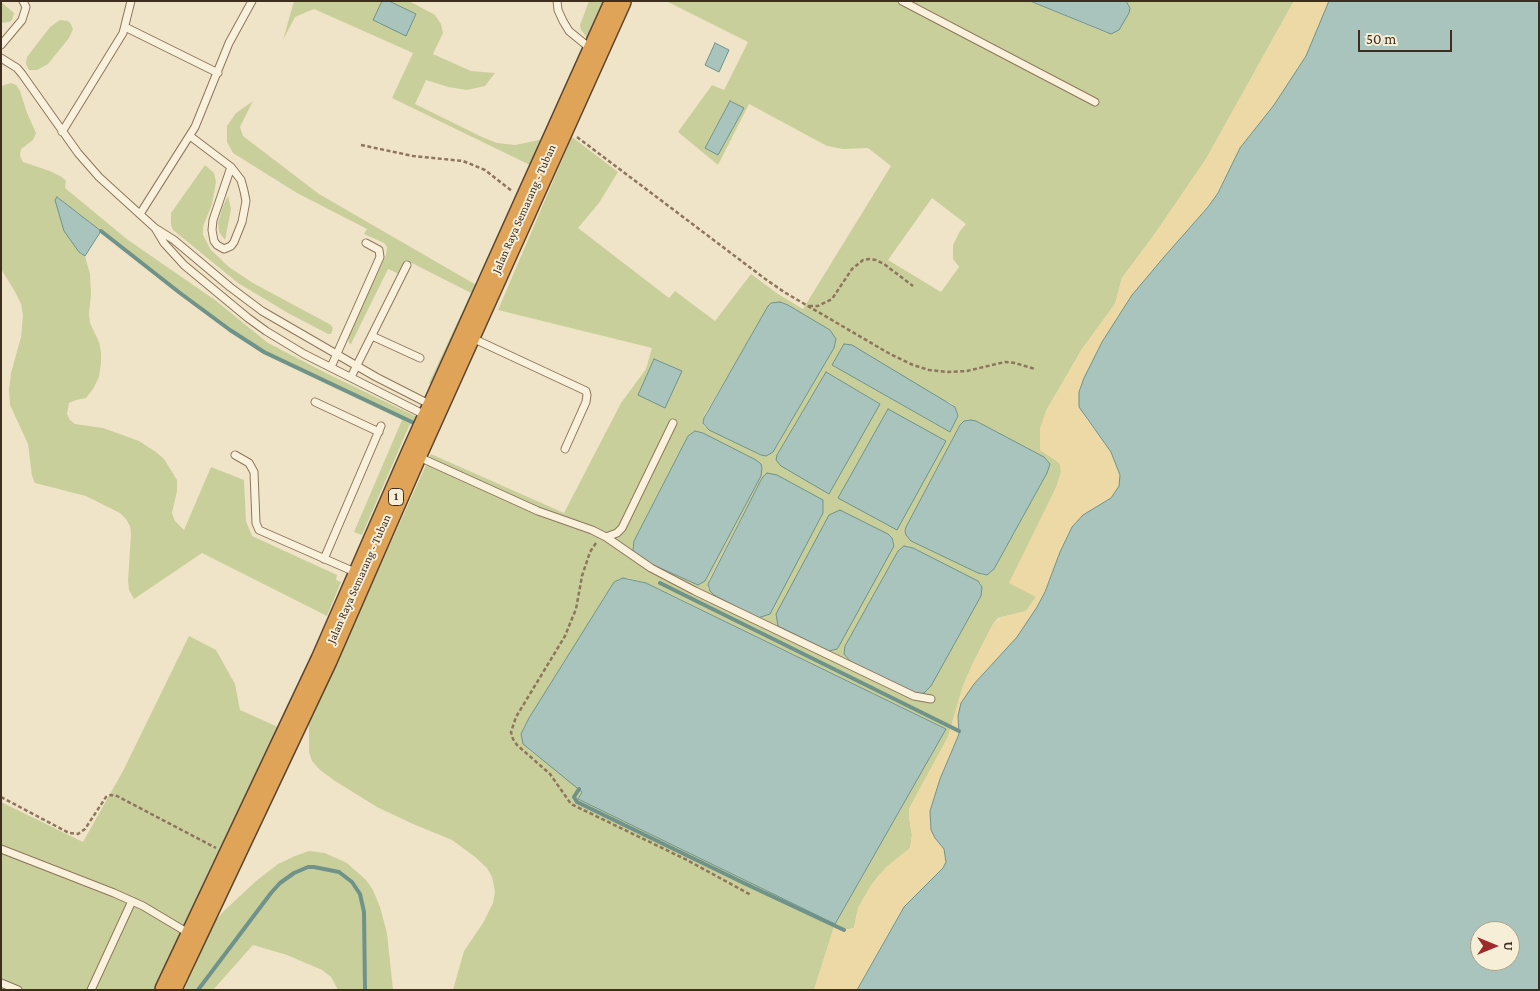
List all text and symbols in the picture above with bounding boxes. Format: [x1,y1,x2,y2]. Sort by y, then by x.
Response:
scale bar [1360,20,1454,52]
text: 50 m [1366,31,1396,47]
street label: Jalan Raya Semarang - Tuban [489,142,559,276]
road number: 1 [388,488,404,506]
street label: Jalan Raya Semarang - Tuban [324,512,394,646]
north arrow [1470,921,1520,971]
text: U [1501,941,1517,951]

